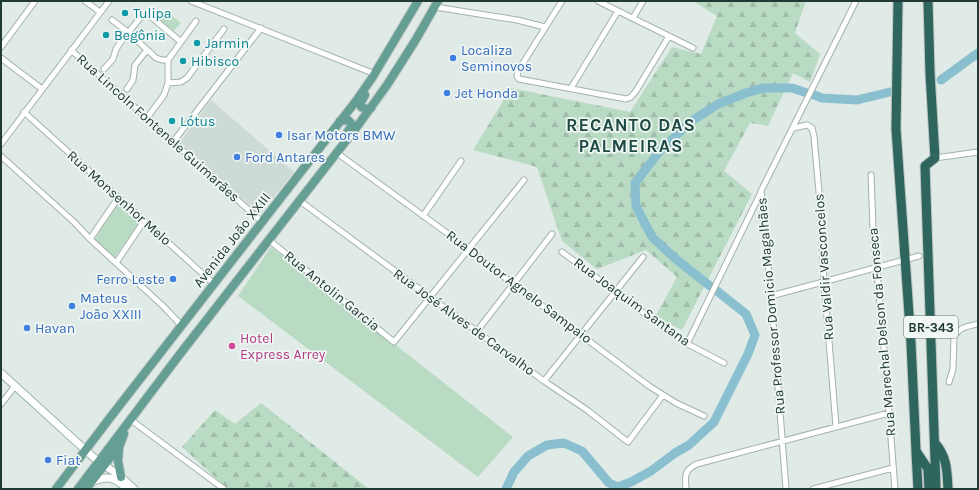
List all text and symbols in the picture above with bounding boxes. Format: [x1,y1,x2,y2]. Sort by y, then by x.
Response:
place label: Tulipa [133,5,172,22]
marker: Tulipa [120,8,130,18]
place label: Begônia [114,27,166,44]
marker: Begônia [101,30,111,40]
place label: Jarmin [205,35,249,52]
marker: Jarmin [192,38,202,48]
place label: Localiza Seminovos [461,42,532,75]
street label: Rua Lincoln Fontenele Guimarães [73,50,243,206]
place label: Hibisco [191,53,239,70]
marker: Localiza Seminovos [448,53,458,63]
marker: Hibisco [178,56,188,66]
place label: Jet Honda [455,85,518,102]
marker: Jet Honda [442,88,452,98]
place label: Lótus [180,113,215,130]
district label: RECANTO DAS PALMEIRAS [566,114,696,157]
marker: Lótus [167,116,177,126]
place label: Isar Motors BMW [287,127,396,144]
marker: Isar Motors BMW [274,130,284,140]
street label: Rua Monsenhor Melo [63,147,175,249]
place label: Ford Antares [245,149,325,166]
marker: Ford Antares [232,152,242,162]
street label: Avenida João XXIII [190,189,274,291]
street label: Rua Valdir Vasconcelos [810,193,838,341]
street label: Rua Professor Domicio Magalhães [753,197,789,415]
street label: Rua Doutor Agnelo Sampaio [443,227,595,347]
street label: Rua Marechal Delson da Fonseca [864,227,900,437]
street label: Rua Antolin Garcia [281,247,383,335]
street label: Rua Joaquim Santana [570,254,694,350]
street label: Rua José Alves de Carvalho [390,265,538,379]
place label: Ferro Leste [96,271,165,288]
marker: Ferro Leste [168,274,178,284]
place label: Mateus João XXIII [80,290,142,323]
marker: Mateus João XXIII [67,301,77,311]
road number: BR-343 [904,316,958,338]
place label: Havan [35,320,75,337]
marker: Havan [22,323,32,333]
place label: Hotel Express Arrey [240,330,326,363]
marker: Hotel Express Arrey [227,341,237,351]
place label: Fiat [56,452,80,469]
marker: Fiat [43,455,53,465]

